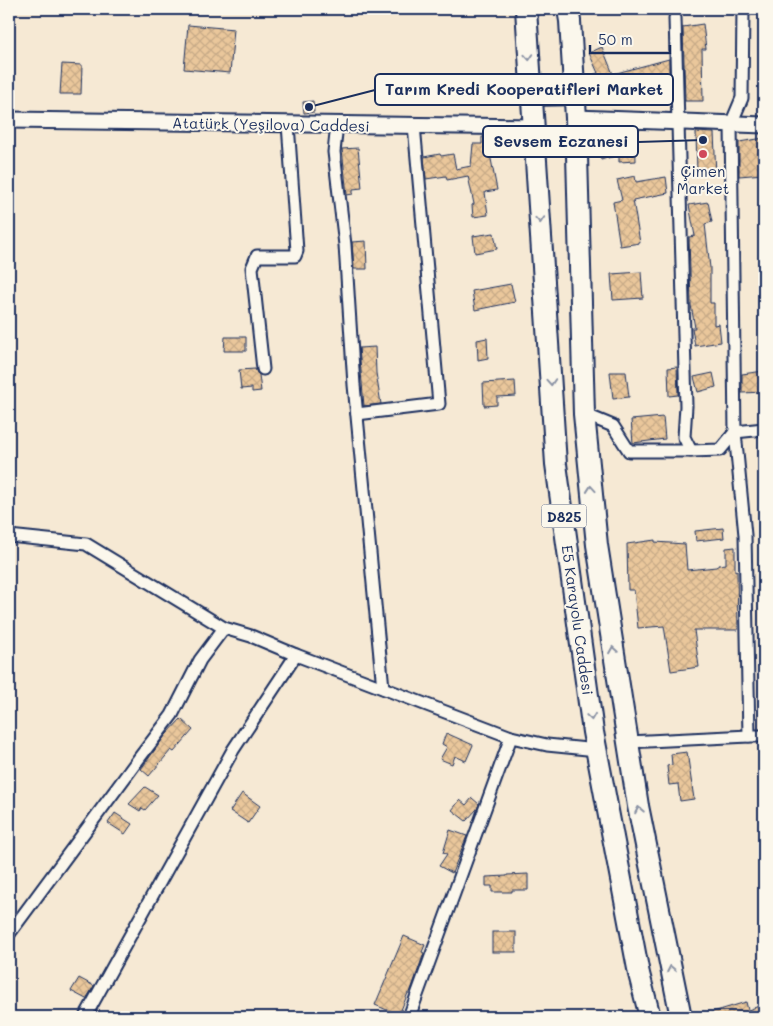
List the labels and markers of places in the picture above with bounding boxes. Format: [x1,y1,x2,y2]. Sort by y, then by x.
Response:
callout: Tarım Kredi Kooperatifleri Market [375,74,673,105]
callout: Sevsem Eczanesi [483,126,638,157]
marker: Çimen Market [697,148,709,160]
place label: Çimen Market [677,161,729,198]

